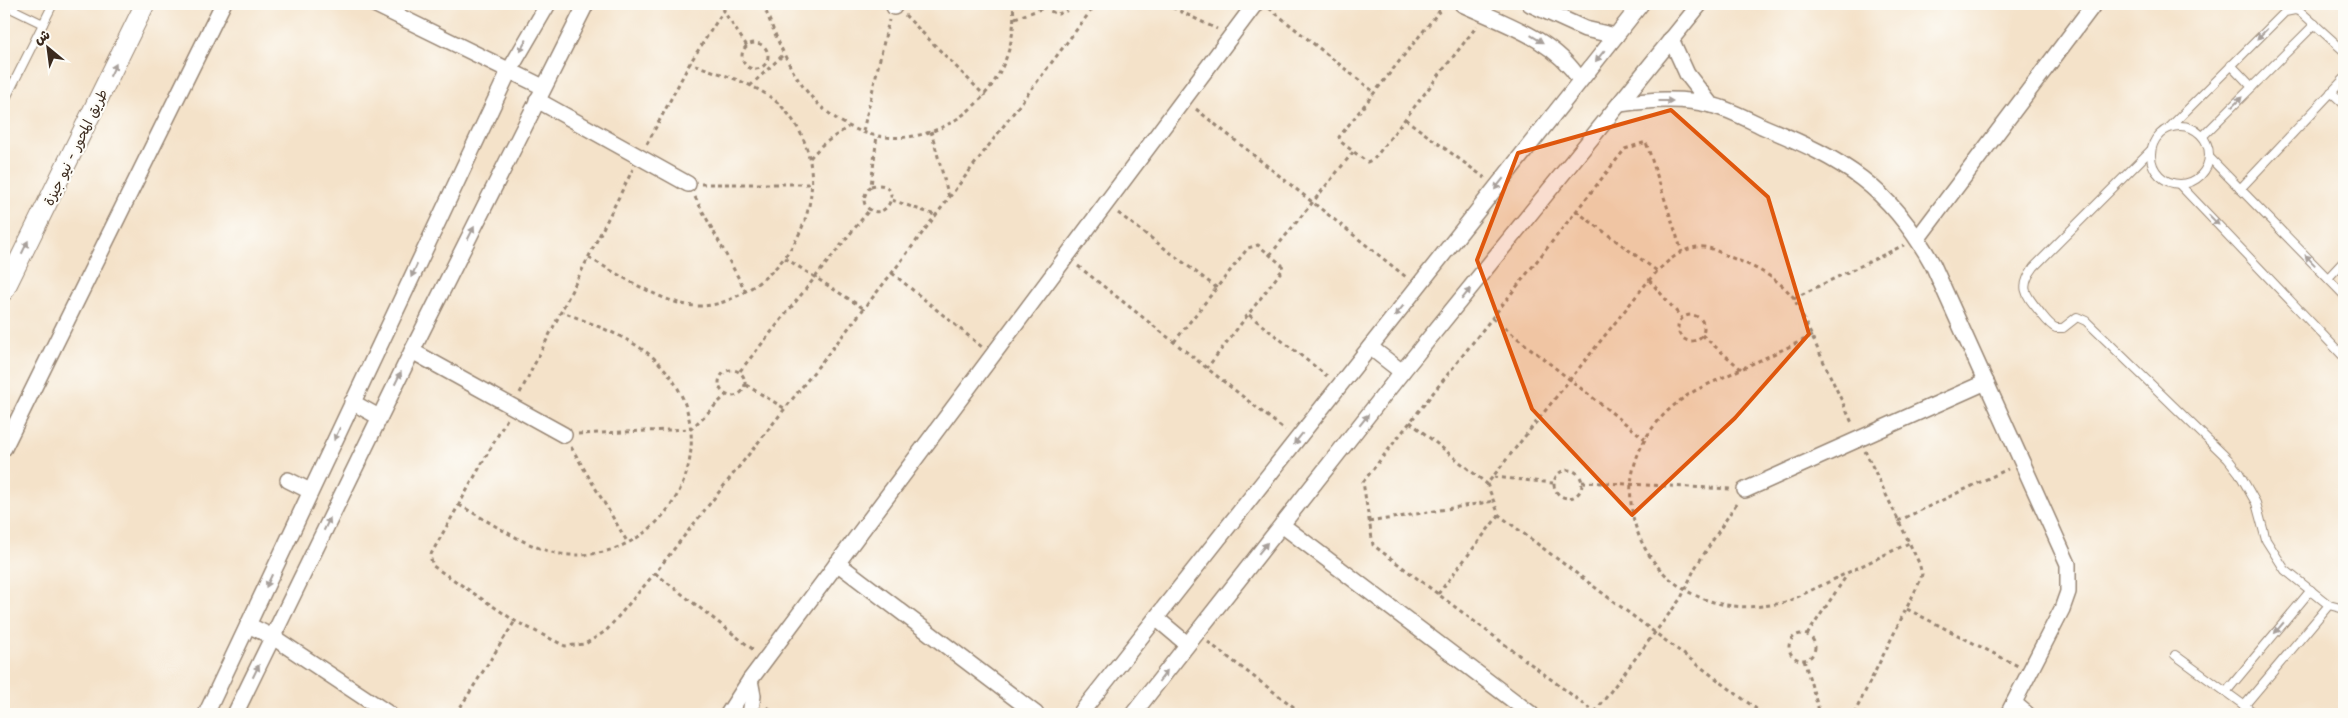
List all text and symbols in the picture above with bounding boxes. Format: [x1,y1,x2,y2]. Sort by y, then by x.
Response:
north arrow [22,22,72,72]
text: ش [30,23,53,49]
one-way arrow [2256,27,2268,39]
one-way arrow [1531,35,1544,44]
one-way arrow [519,39,528,53]
one-way arrow [1594,49,1605,62]
one-way arrow [109,63,117,77]
street label: طريق المحور - نيو جيزة [38,85,112,209]
one-way arrow [2231,96,2243,108]
one-way arrow [1658,97,1674,105]
one-way arrow [1494,177,1505,190]
one-way arrow [2208,214,2220,226]
one-way arrow [467,226,475,240]
one-way arrow [21,240,29,255]
one-way arrow [2304,254,2316,266]
one-way arrow [410,264,418,278]
one-way arrow [1460,288,1471,301]
one-way arrow [1393,305,1404,318]
one-way arrow [394,371,402,385]
one-way arrow [1359,414,1369,427]
one-way arrow [333,427,341,441]
one-way arrow [1293,432,1304,445]
one-way arrow [323,517,332,532]
one-way arrow [1258,542,1269,555]
one-way arrow [264,574,272,588]
one-way arrow [2274,621,2285,634]
one-way arrow [252,663,260,678]
one-way arrow [1157,670,1168,683]

